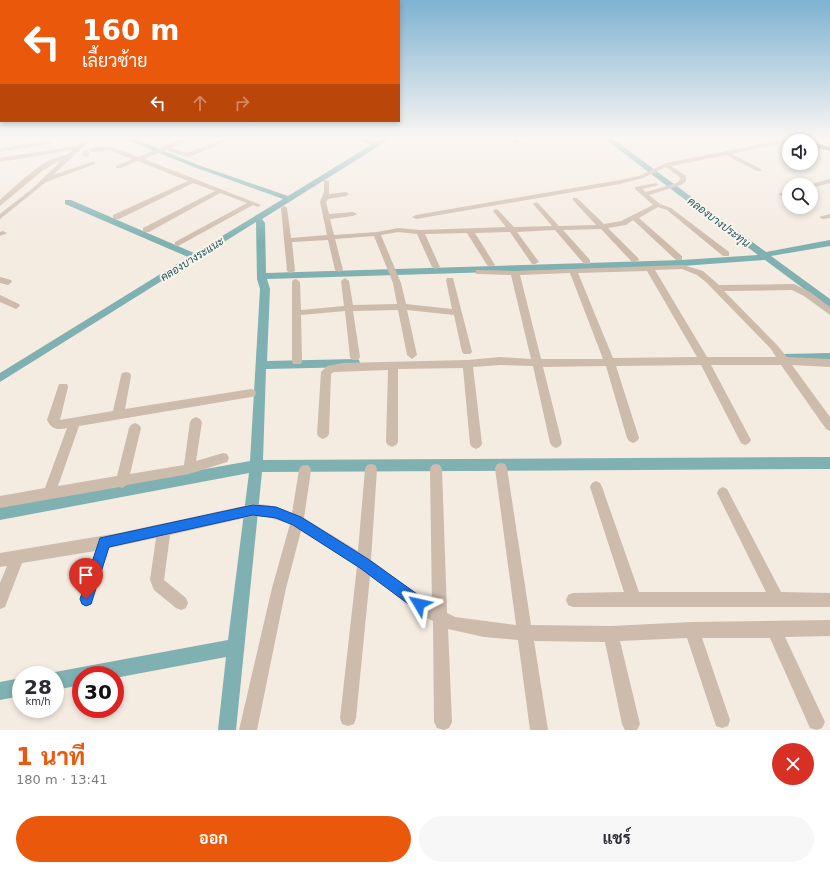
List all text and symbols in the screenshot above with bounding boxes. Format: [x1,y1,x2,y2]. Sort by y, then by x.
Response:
text: 160 m [82,14,179,47]
icon: left [16,16,68,68]
text: เลี้ยวซ้าย [82,50,148,71]
icon: left [147,92,169,114]
icon: ahead [189,92,211,114]
icon: right [231,92,253,114]
map controls [782,134,818,214]
button: sound [782,134,818,170]
button: search [782,178,818,214]
water label: คลองบางประทุน [684,195,752,252]
water label: คลองบางระแนะ [158,235,226,284]
pin [69,558,103,599]
icon: arrive [75,564,97,586]
position arrow [398,583,440,625]
speed limit sign: 30 [72,666,124,718]
text: 28 [24,675,52,699]
text: km/h [25,696,51,707]
text: 1 นาที [16,743,85,771]
button: close [772,743,814,785]
text: 180 m · 13:41 [16,772,107,787]
button: ออก [16,816,411,862]
button: แชร์ [419,816,814,862]

